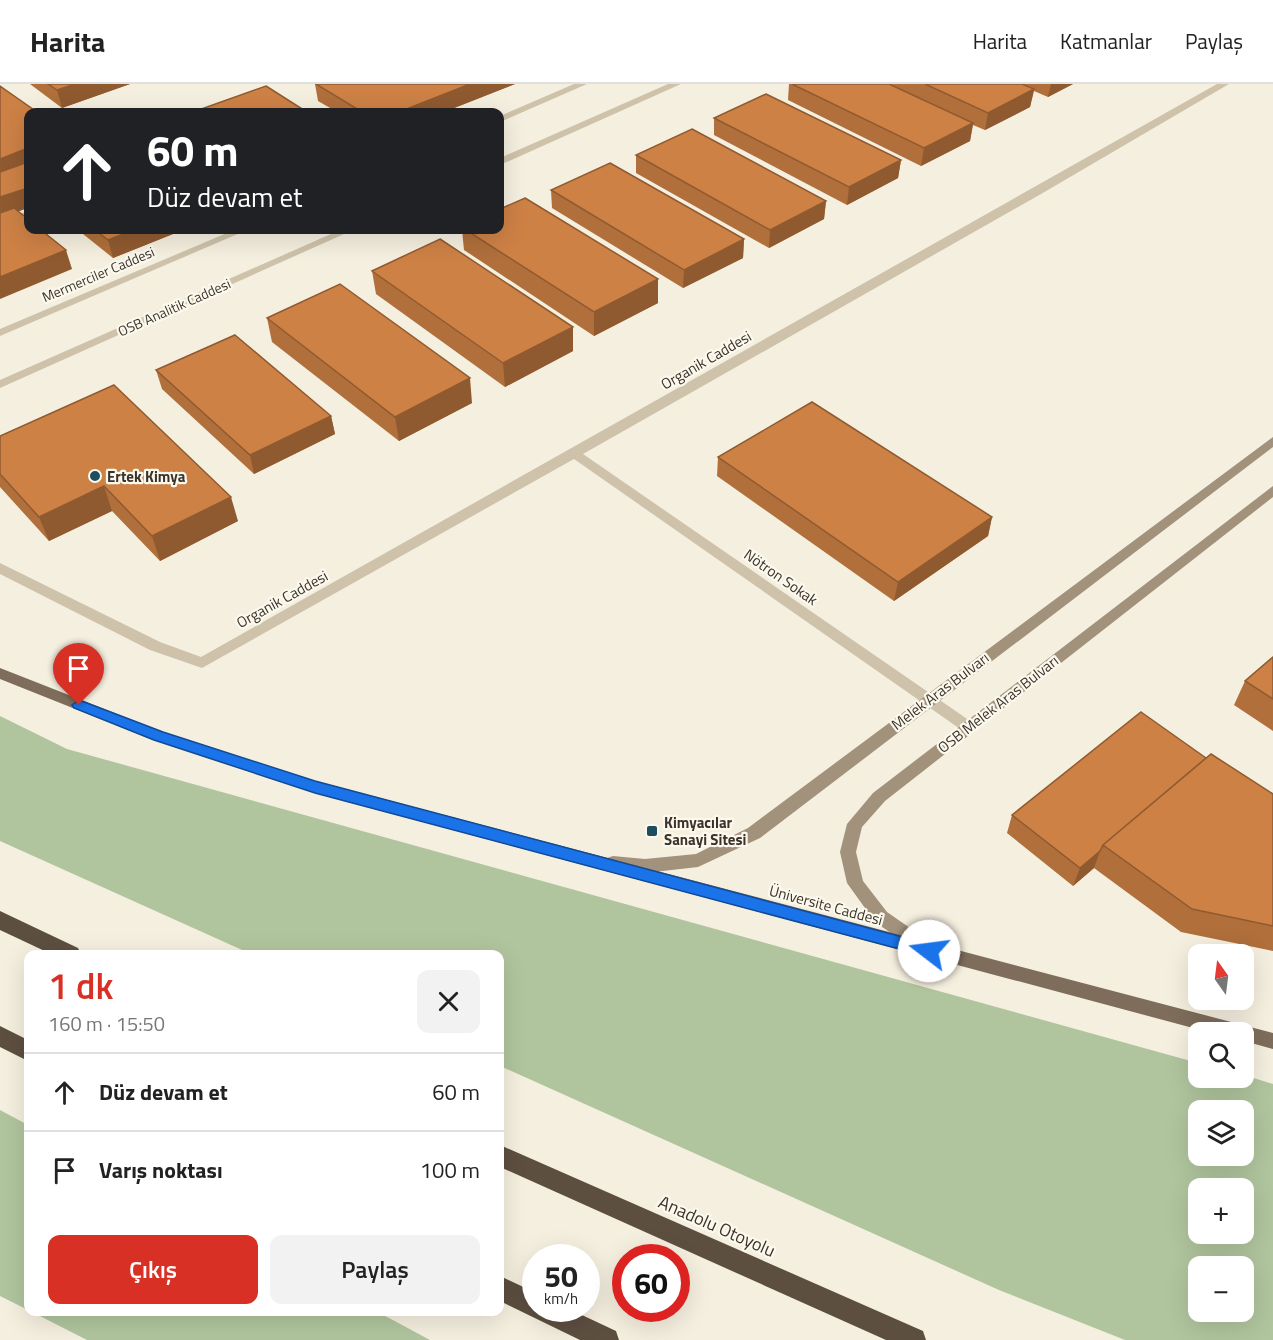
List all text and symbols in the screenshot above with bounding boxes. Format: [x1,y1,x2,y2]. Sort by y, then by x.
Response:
text: Harita [30,20,105,63]
text: Harita [973,25,1027,57]
text: Katmanlar [1060,25,1152,57]
text: Paylaş [1185,25,1243,57]
text: 60 m [147,118,239,182]
icon: ahead [48,132,126,210]
text: Düz devam et [147,176,303,217]
street label: Mermerciler Caddesi [38,241,158,307]
street label: OSB Analitik Caddesi [114,273,234,341]
street label: Organik Caddesi [656,325,756,395]
place label: Ertek Kimya [107,465,186,488]
marker: Ertek Kimya [88,469,102,483]
street label: Nötron Sokak [739,543,823,611]
street label: Organik Caddesi [232,564,332,634]
pin [53,643,104,705]
street label: Melek Aras Bulvarı [886,647,994,735]
street label: OSB Melek Aras Bulvarı [933,649,1063,759]
icon: arrive [62,652,95,685]
place label: Kimyacılar Sanayi Sitesi [664,811,746,851]
marker: Kimyacılar Sanayi Sitesi [645,824,659,838]
street label: Üniversite Caddesi [767,879,885,931]
position arrow [897,919,961,983]
north arrow [1188,944,1254,1010]
map controls [1188,944,1254,1322]
text: 1 dk [48,958,113,1013]
button: close [417,970,480,1033]
text: 160 m · 15:50 [48,1008,165,1039]
button: search [1188,1022,1254,1088]
text: Düz devam et [99,1075,228,1109]
text: 60 m [432,1075,480,1109]
icon: ahead [48,1076,81,1109]
button: layers [1188,1100,1254,1166]
text: Varış noktası [99,1153,223,1187]
text: 100 m [420,1153,480,1187]
icon: arrive [48,1154,81,1187]
button: + [1188,1178,1254,1244]
street label: Anadolu Otoyolu [654,1188,780,1264]
button: Çıkış [48,1235,258,1304]
button: Paylaş [270,1235,480,1304]
speed limit sign: 60 [612,1244,690,1322]
text: 50 [544,1253,578,1299]
button: − [1188,1256,1254,1322]
text: km/h [544,1287,578,1310]

